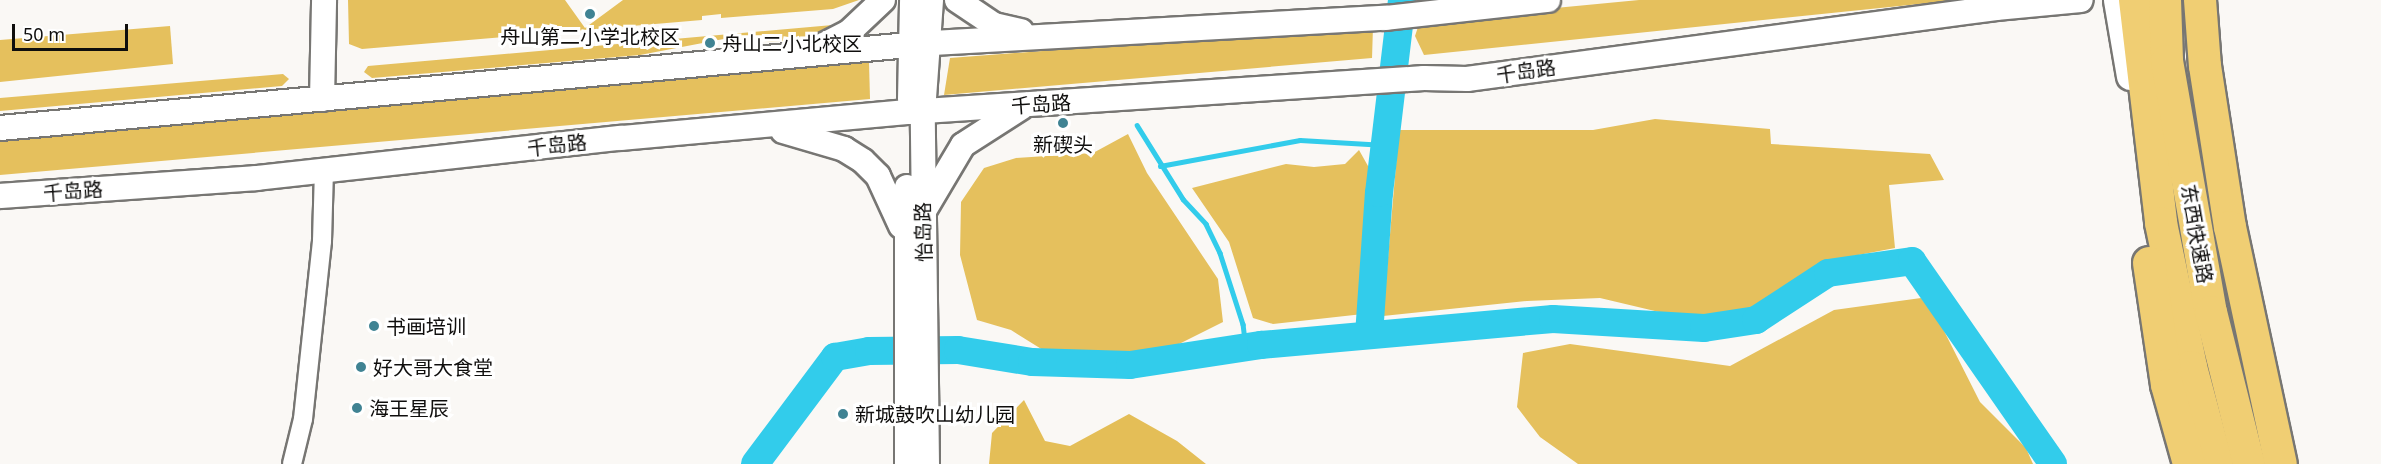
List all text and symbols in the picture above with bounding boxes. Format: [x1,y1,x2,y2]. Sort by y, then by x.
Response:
marker: 舟山第二小学北校区 [583,7,597,21]
scale bar [15,12,130,50]
text: 50 m [23,22,65,46]
place label: 舟山第二小学北校区 [500,24,680,48]
place label: 舟山二小北校区 [722,31,862,55]
marker: 舟山二小北校区 [703,36,717,50]
street label: 千岛路 [1495,55,1557,87]
street label: 千岛路 [1010,90,1072,118]
marker: 新碶头 [1056,116,1070,130]
street label: 千岛路 [526,130,588,160]
place label: 新碶头 [1033,132,1093,156]
street label: 千岛路 [42,177,104,205]
street label: 东西快速路 [2176,183,2218,285]
street label: 怡岛路 [910,202,936,262]
place label: 书画培训 [386,314,466,338]
marker: 书画培训 [367,319,381,333]
place label: 好大哥大食堂 [373,355,493,379]
marker: 好大哥大食堂 [354,360,368,374]
place label: 海王星辰 [369,396,449,420]
marker: 海王星辰 [350,401,364,415]
place label: 新城鼓吹山幼儿园 [855,402,1015,426]
marker: 新城鼓吹山幼儿园 [836,407,850,421]

